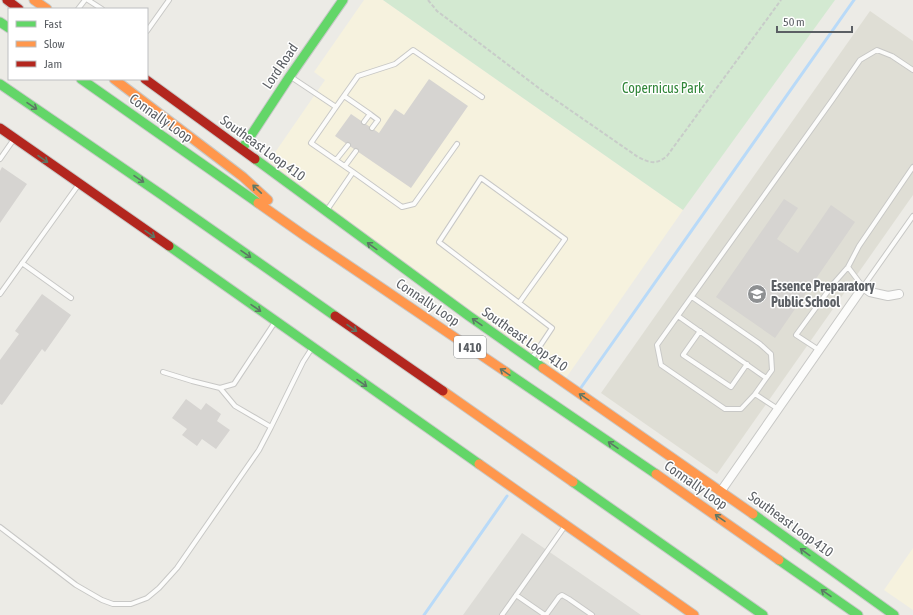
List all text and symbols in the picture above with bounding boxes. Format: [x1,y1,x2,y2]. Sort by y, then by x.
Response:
legend [8,8,148,80]
scale bar [777,8,852,34]
text: 50 m [783,15,805,29]
text: Fast [44,17,62,31]
text: Slow [44,37,65,51]
street label: Lord Road [259,40,301,92]
text: Jam [44,57,62,71]
park label: Copernicus Park [622,80,704,96]
street label: Connally Loop [126,90,196,146]
one-way arrow [26,102,37,110]
street label: Southeast Loop 410 [218,112,309,184]
one-way arrow [38,155,49,163]
one-way arrow [134,175,145,183]
one-way arrow [251,185,262,194]
one-way arrow [144,230,155,238]
one-way arrow [367,242,378,250]
one-way arrow [240,250,251,258]
street label: Connally Loop [393,275,463,329]
place label: Essence Preparatory Public School [771,278,875,310]
school or university icon: Essence Preparatory Public School [746,283,768,305]
one-way arrow [250,304,261,312]
street label: Southeast Loop 410 [479,304,571,375]
one-way arrow [472,318,483,326]
one-way arrow [347,324,358,332]
road number: I 410 [454,336,486,358]
one-way arrow [499,367,511,375]
one-way arrow [357,379,368,387]
one-way arrow [578,393,589,401]
one-way arrow [608,441,619,449]
street label: Connally Loop [661,457,731,513]
street label: Southeast Loop 410 [746,488,837,560]
one-way arrow [715,514,726,522]
one-way arrow [800,547,811,556]
one-way arrow [821,589,832,597]

